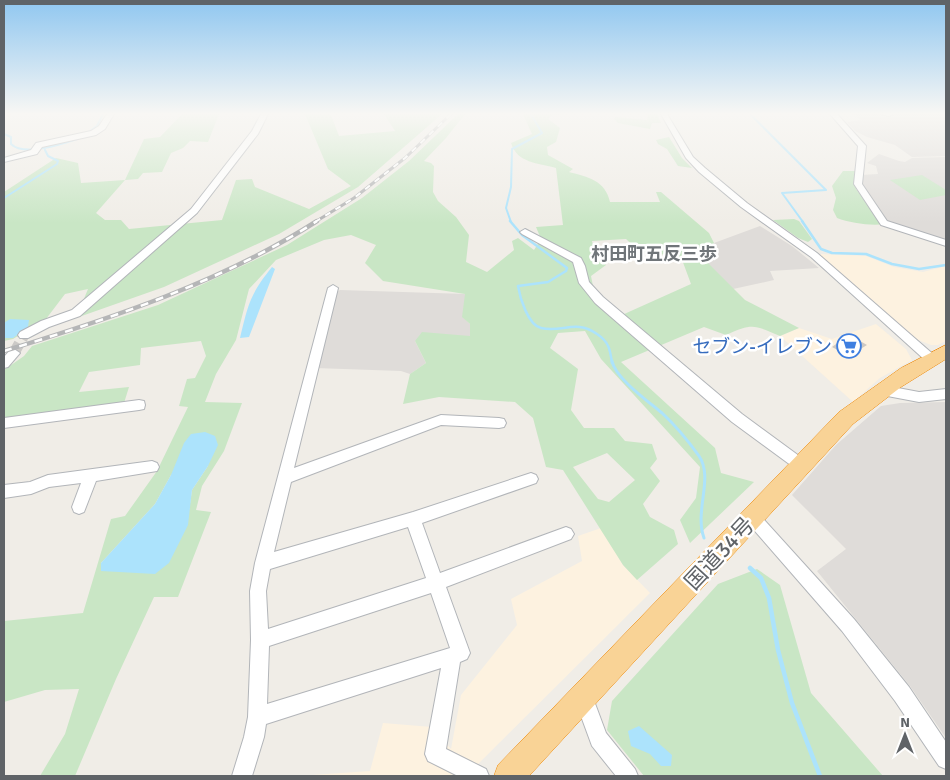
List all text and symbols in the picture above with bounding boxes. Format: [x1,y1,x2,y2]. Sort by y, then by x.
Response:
district label: 村田町五反三歩 [591,243,717,265]
supermarket icon: セブン-イレブン [836,333,862,359]
place label: セブン-イレブン [692,335,832,359]
street label: 国道34号 [679,511,760,595]
north arrow [880,710,930,760]
text: N [900,714,910,731]

